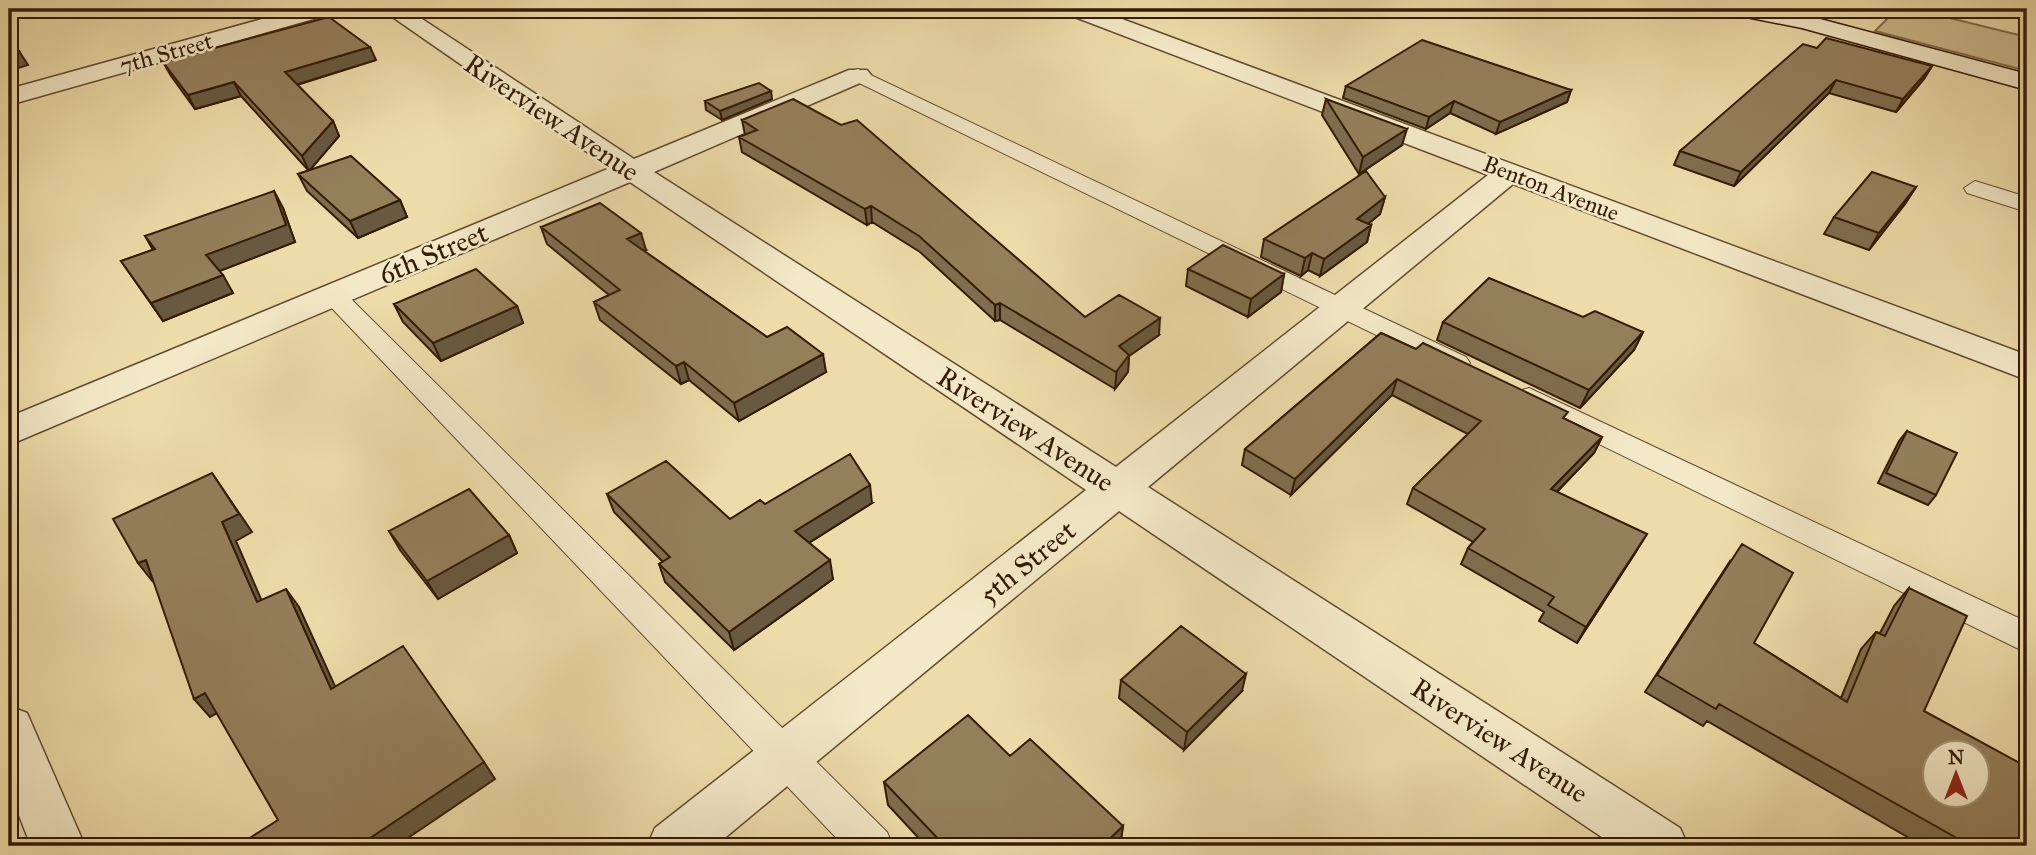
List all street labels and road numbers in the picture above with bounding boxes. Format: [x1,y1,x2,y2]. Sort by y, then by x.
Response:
street label: 7th Street [116,26,216,80]
street label: Riverview Avenue [457,46,646,189]
street label: Benton Avenue [1479,149,1623,227]
street label: 6th Street [373,215,493,292]
street label: Riverview Avenue [931,359,1121,500]
street label: 5th Street [972,513,1083,612]
street label: Riverview Avenue [1405,670,1595,811]

